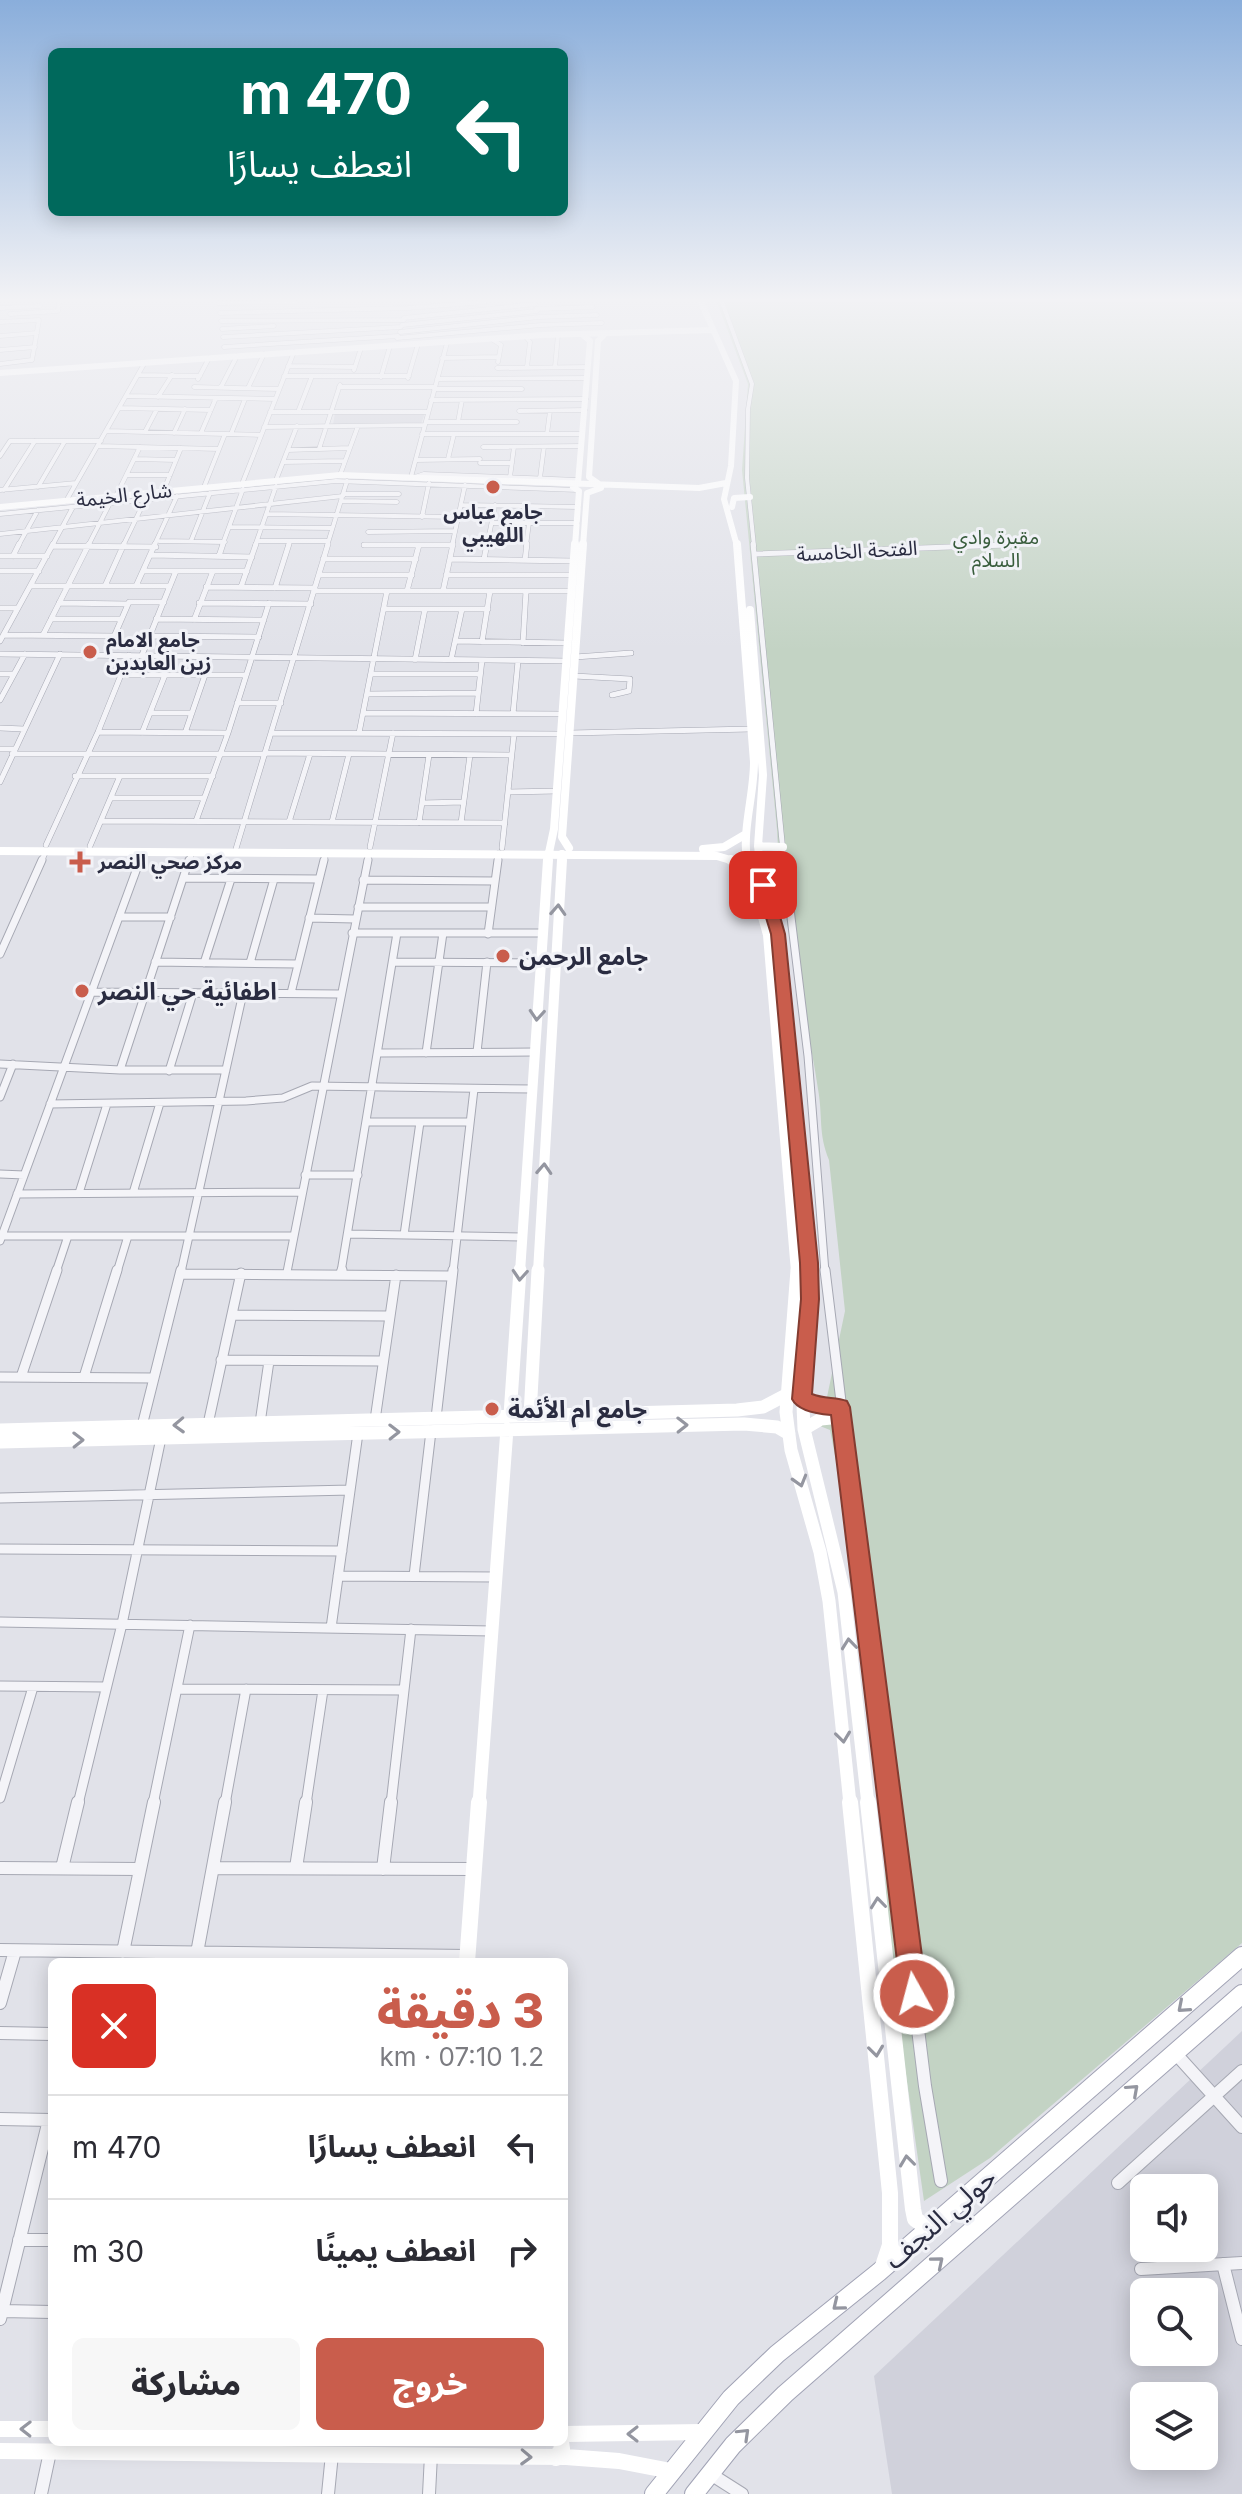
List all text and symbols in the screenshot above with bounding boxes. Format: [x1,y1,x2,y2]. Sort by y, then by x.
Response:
text: 470 m [240,60,412,128]
icon: left [440,80,544,184]
text: انعطف يسارًا [227,142,412,186]
street label: شارع الخيمة [75,478,173,515]
marker: جامع عباس اللهيبي [484,478,502,496]
place label: جامع عباس اللهيبي [443,500,543,552]
park label: مقبرة وادي السلام [953,525,1039,575]
street label: الفتحة الخامسة [796,536,918,566]
place label: جامع الامام زين العابدين [106,628,211,675]
marker: جامع الامام زين العابدين [81,643,99,661]
place label: مركز صحي النصر [97,850,242,879]
marker: مركز صحي النصر [69,851,91,873]
pin [729,851,797,919]
icon: arrive [741,863,785,907]
one-way arrow [550,903,567,916]
place label: جامع الرحمن [519,942,648,975]
marker: جامع الرحمن [494,947,512,965]
place label: اطفائية حي النصر [97,977,277,1011]
marker: اطفائية حي النصر [73,982,91,1000]
one-way arrow [529,1009,546,1022]
one-way arrow [535,1162,552,1175]
one-way arrow [512,1269,529,1282]
place label: جامع ام الأئمة [508,1395,647,1428]
marker: جامع ام الأئمة [483,1400,501,1418]
one-way arrow [172,1416,185,1433]
one-way arrow [676,1416,689,1434]
one-way arrow [388,1424,401,1441]
one-way arrow [72,1432,85,1449]
one-way arrow [790,1474,807,1488]
one-way arrow [841,1637,858,1650]
one-way arrow [834,1730,851,1744]
one-way arrow [869,1896,886,1909]
position arrow [872,1952,956,2036]
text: 3 دقيقة [377,1981,544,2040]
button: close [72,1984,156,2068]
one-way arrow [1178,1998,1192,2012]
text: 1.2 km · 07:10 [379,2041,544,2072]
one-way arrow [867,2045,884,2058]
one-way arrow [1124,2085,1139,2100]
icon: left [500,2125,544,2169]
text: انعطف يسارًا [308,2128,476,2164]
text: 470 m [72,2129,162,2165]
one-way arrow [899,2154,916,2168]
street label: حولي النجف [877,2160,1006,2279]
map controls [1130,2174,1218,2470]
button: sound [1130,2174,1218,2262]
icon: right [500,2229,544,2273]
text: انعطف يمينًا [316,2232,476,2268]
text: 30 m [72,2233,144,2269]
one-way arrow [929,2257,944,2272]
button: search [1130,2278,1218,2366]
one-way arrow [832,2296,847,2310]
button: مشاركة [72,2338,300,2430]
button: خروج [316,2338,544,2430]
button: layers [1130,2382,1218,2470]
one-way arrow [19,2420,32,2438]
one-way arrow [626,2425,639,2443]
one-way arrow [735,2429,749,2443]
one-way arrow [520,2449,533,2466]

